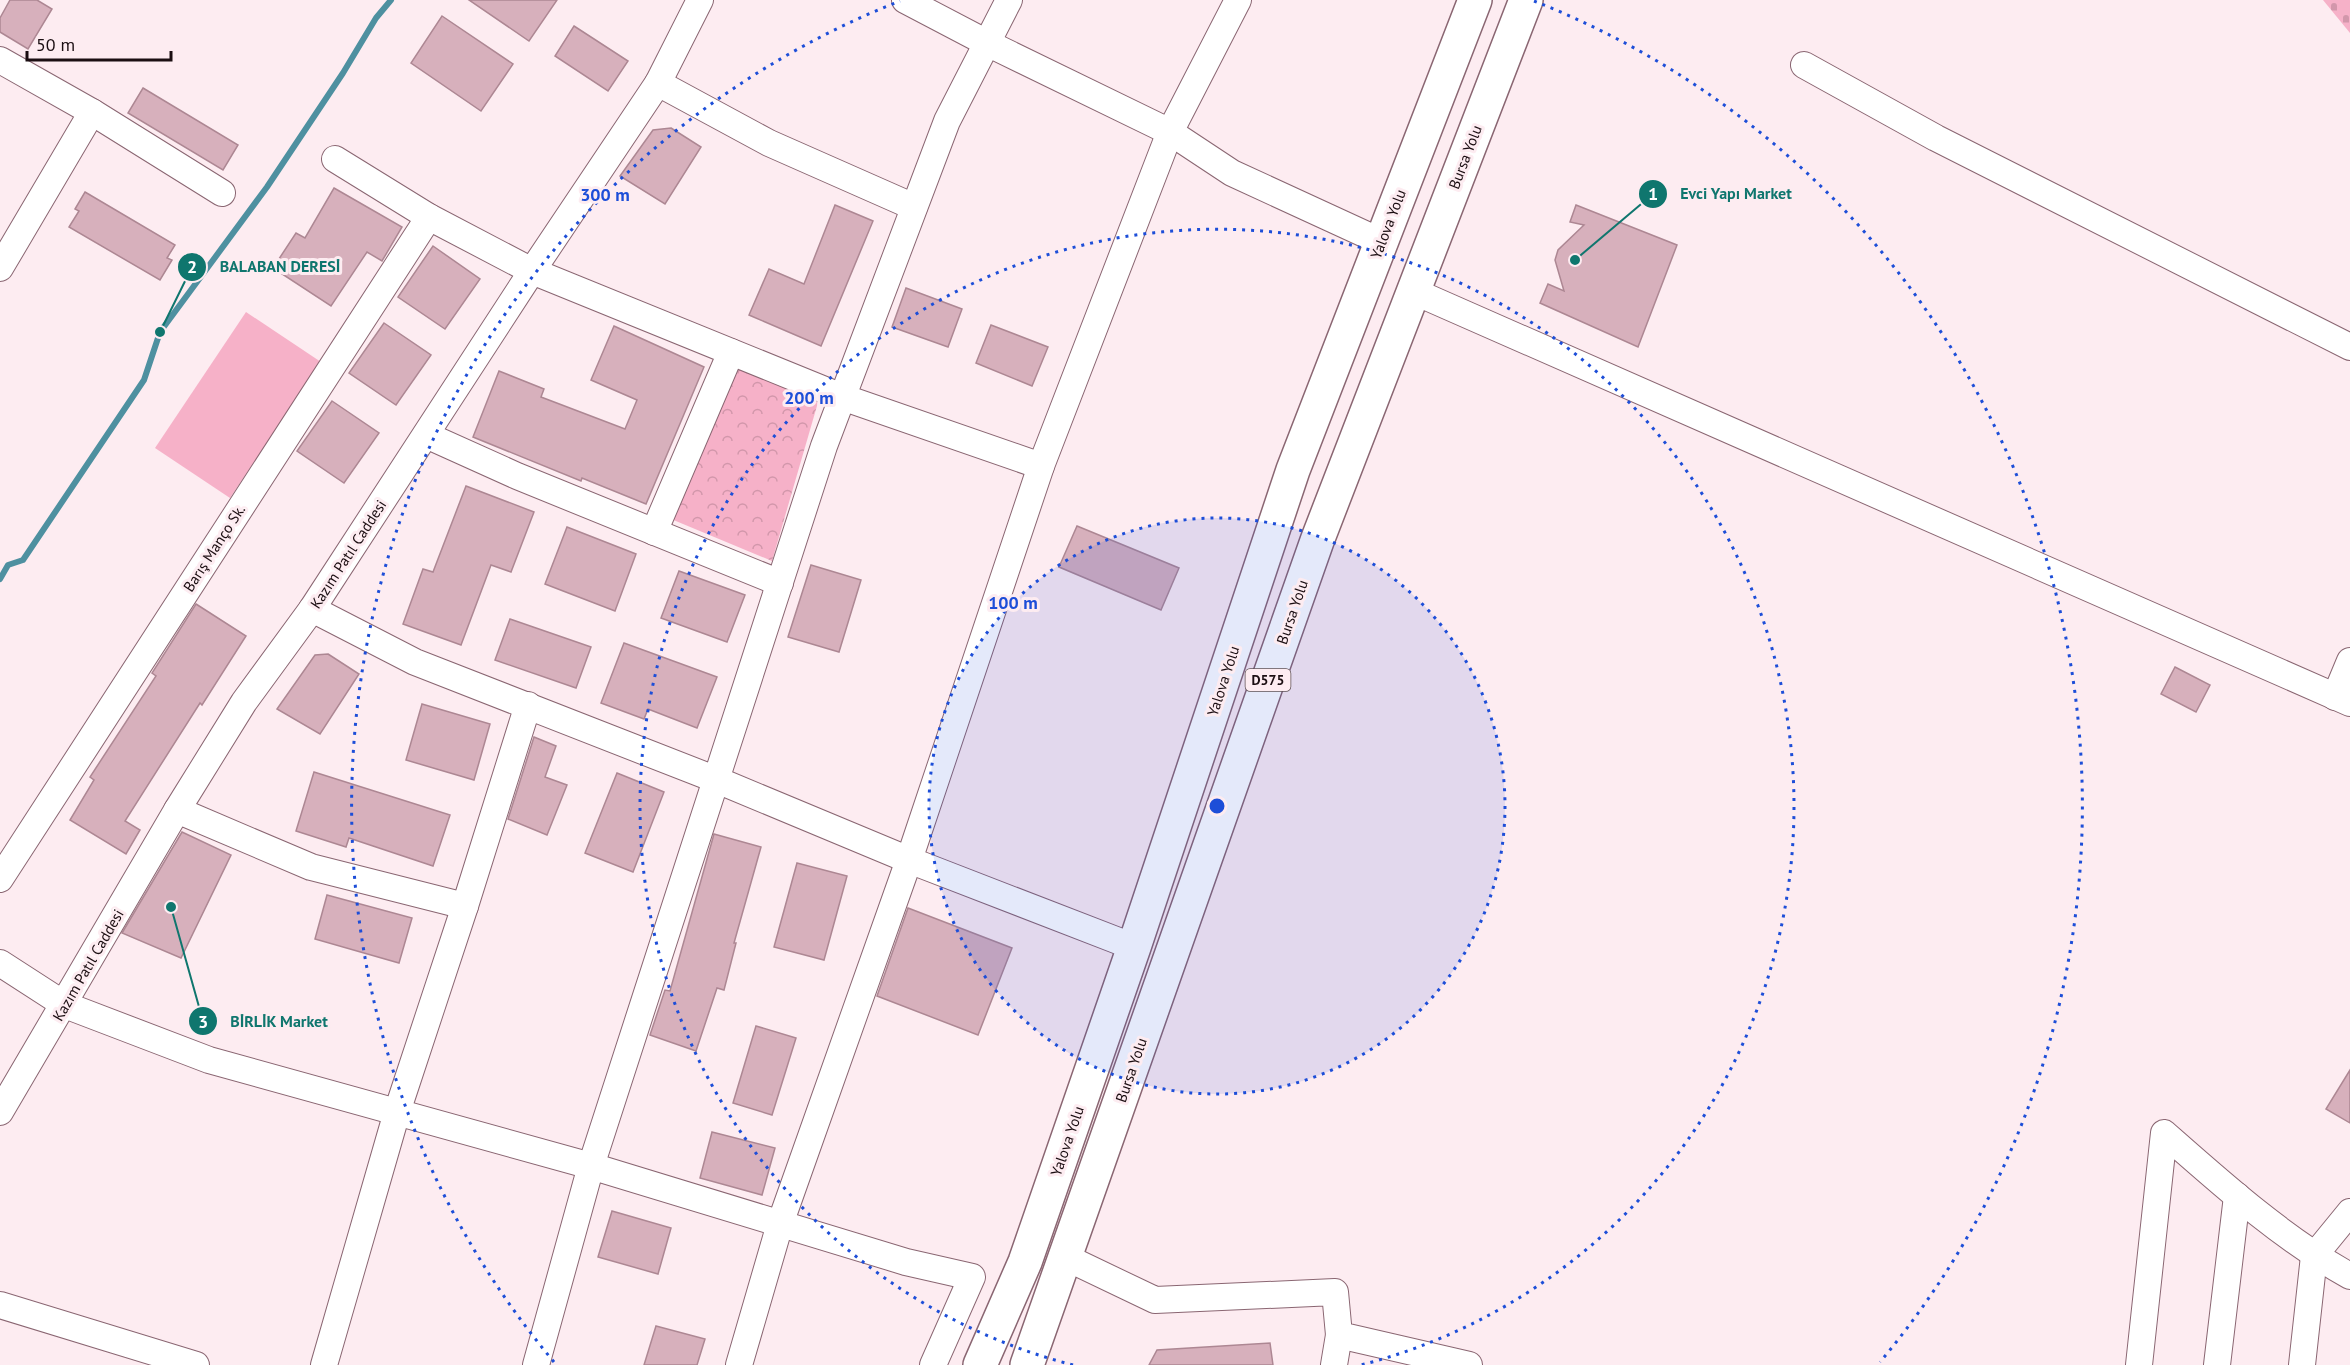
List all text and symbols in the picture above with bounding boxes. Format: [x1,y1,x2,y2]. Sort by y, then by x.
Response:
scale bar [27,24,171,62]
text: 50 m [36,33,75,56]
street label: Bursa Yolu [1444,122,1486,192]
callout: Evci Yapı Market [1638,177,1804,211]
text: 1 [1648,182,1658,205]
text: 300 m [580,183,630,206]
text: Evci Yapı Market [1680,183,1792,203]
street label: Yalova Yolu [1366,187,1410,261]
callout: BALABAN DERESİ [177,250,352,284]
text: 2 [187,255,197,278]
text: BALABAN DERESİ [220,256,340,276]
text: 200 m [784,386,834,409]
street label: Kazım Patıl Caddesi [306,496,390,612]
street label: Barış Manço Sk. [179,501,249,595]
street label: Bursa Yolu [1272,577,1312,647]
text: 100 m [988,591,1038,614]
street label: Yalova Yolu [1203,643,1243,719]
road number: D575 [1246,669,1290,691]
centre of rings [1207,796,1227,816]
street label: Kazım Patıl Caddesi [48,906,128,1024]
callout: BİRLİK Market [188,1004,340,1038]
text: 3 [198,1010,208,1033]
text: BİRLİK Market [230,1011,328,1031]
street label: Bursa Yolu [1111,1035,1151,1105]
street label: Yalova Yolu [1046,1103,1088,1179]

